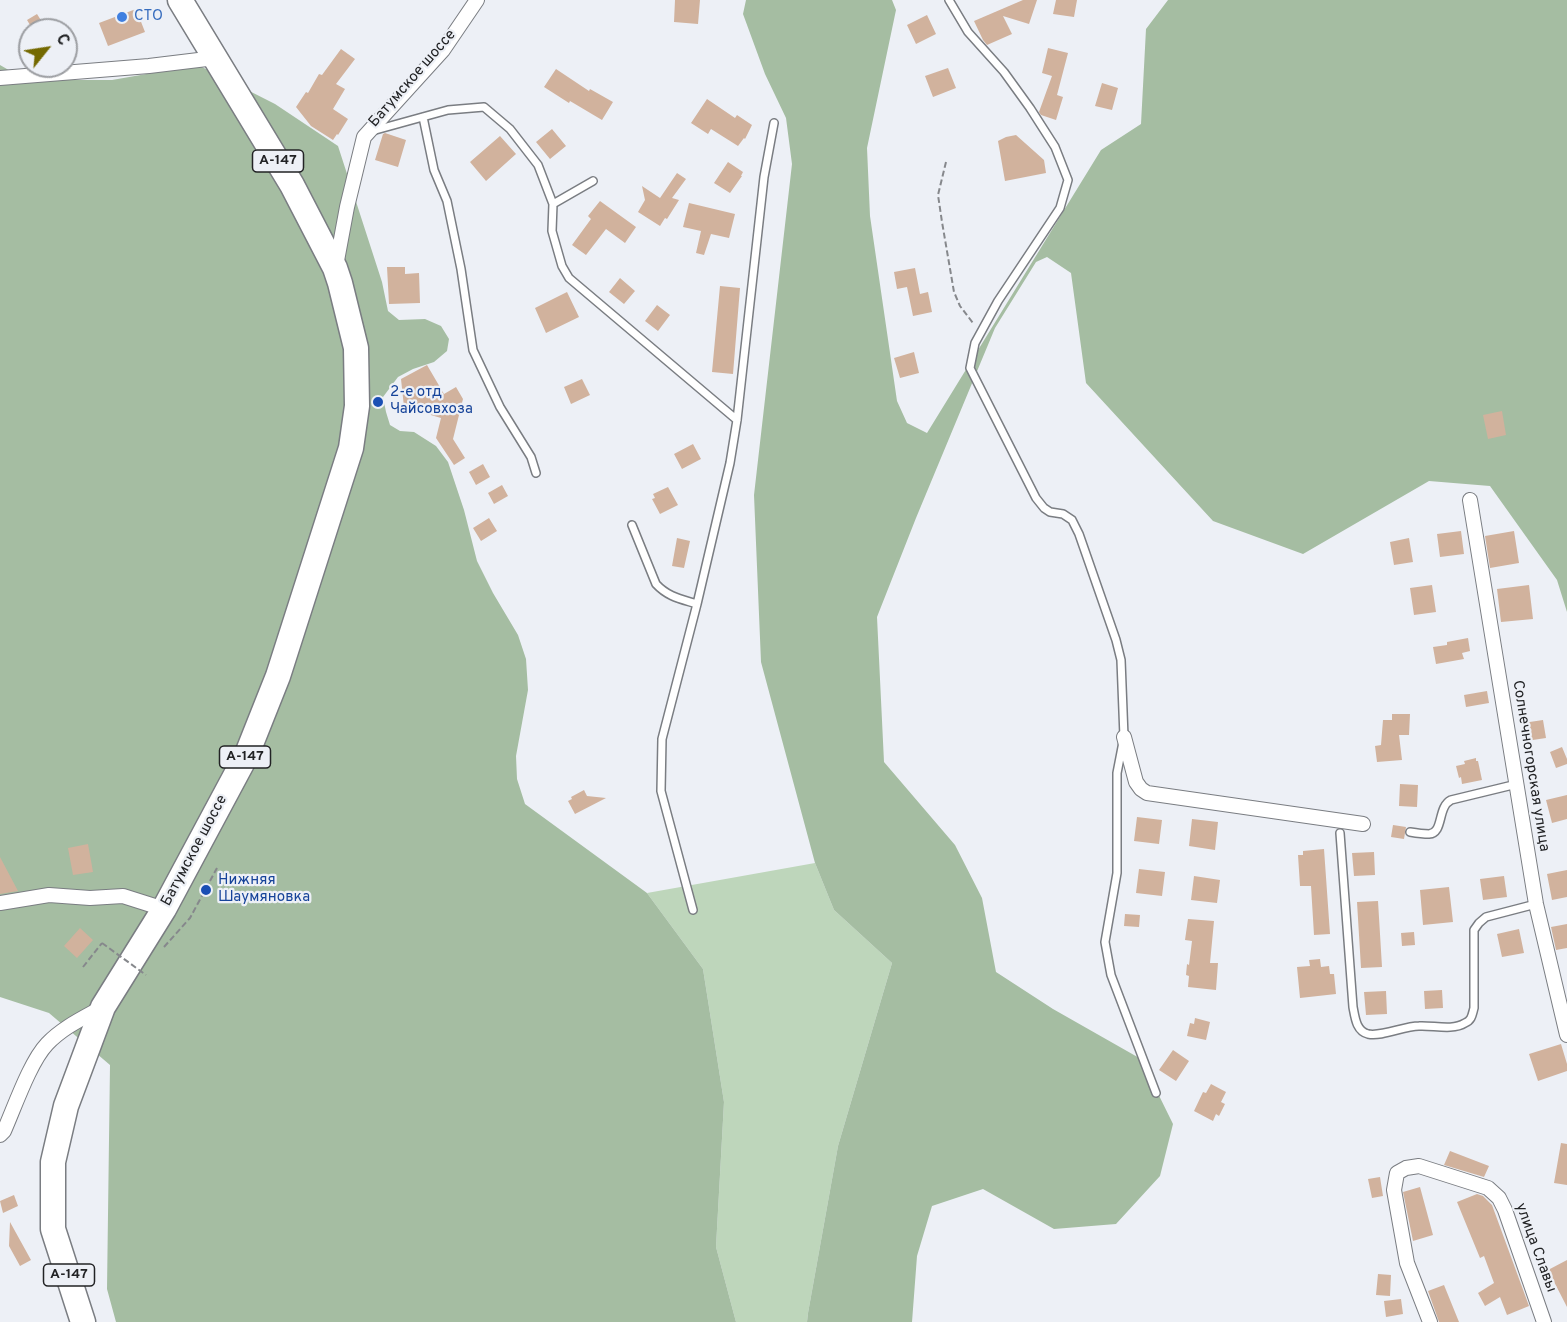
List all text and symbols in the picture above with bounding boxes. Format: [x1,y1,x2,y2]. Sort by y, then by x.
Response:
place label: СТО [134,8,163,26]
marker: СТО [115,10,129,24]
north arrow [18,18,78,78]
street label: Батумское шоссе [366,27,460,131]
text: С [51,31,73,49]
road number: А-147 [252,150,304,172]
place label: 2-е отд Чайсовхоза [390,384,473,419]
marker: 2-е отд Чайсовхоза [371,395,385,409]
street label: Солнечногорская улица [1508,679,1552,853]
road number: А-147 [220,746,270,768]
street label: Батумское шоссе [158,792,232,910]
place label: Нижняя Шаумяновка [218,872,310,907]
marker: Нижняя Шаумяновка [199,883,213,897]
street label: улица Славы [1511,1201,1559,1295]
road number: А-147 [44,1264,94,1286]

